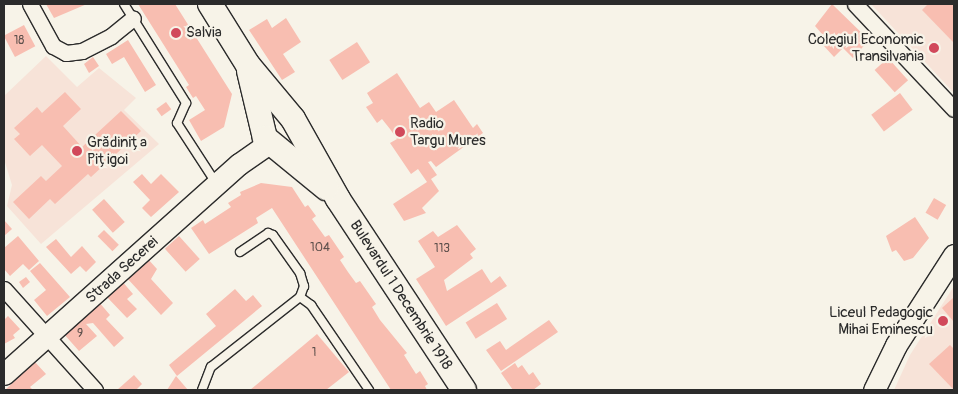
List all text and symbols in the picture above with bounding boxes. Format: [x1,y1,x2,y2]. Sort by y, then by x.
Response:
place label: Salvia [186,24,222,42]
marker: Salvia [170,27,182,39]
place label: Colegiul Economic Transilvania [808,30,924,65]
house number: 18 [14,34,24,48]
marker: Colegiul Economic Transilvania [928,42,940,54]
place label: Radio Targu Mures [410,114,486,149]
marker: Radio Targu Mures [394,126,406,138]
place label: Grădinița Pițigoi [87,133,147,168]
marker: Grădinița Pițigoi [71,145,83,157]
street label: Bulevardul 1 Decembrie 1918 [346,217,456,373]
street label: Strada Secerei [82,233,162,307]
house number: 104 [310,241,330,255]
house number: 113 [434,242,450,256]
place label: Liceul Pedagogic Mihai Eminescu [829,303,933,338]
marker: Liceul Pedagogic Mihai Eminescu [937,315,949,327]
house number: 9 [77,327,83,341]
house number: 1 [312,346,316,360]

